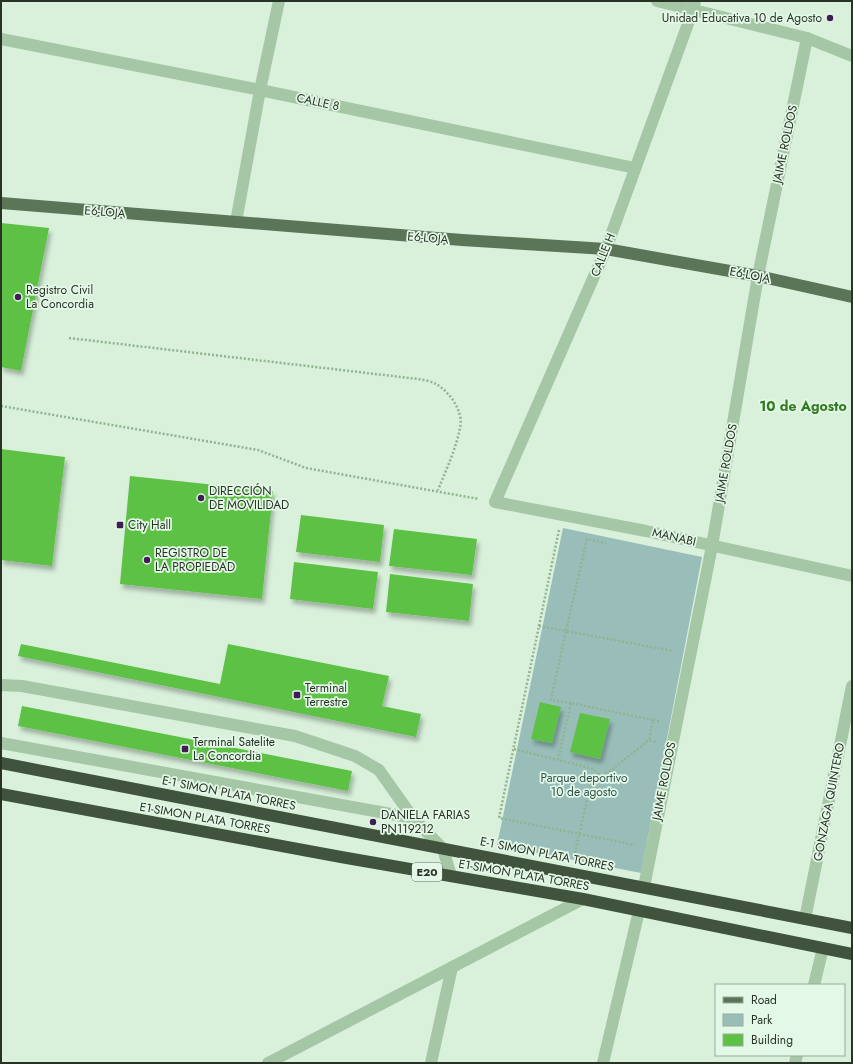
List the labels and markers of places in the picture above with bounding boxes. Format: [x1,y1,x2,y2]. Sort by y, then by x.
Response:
place label: Unidad Educativa 10 de Agosto [662,9,822,27]
marker: Unidad Educativa 10 de Agosto [825,13,835,23]
place label: Registro Civil La Concordia [26,281,94,313]
marker: Registro Civil La Concordia [13,292,23,302]
place label: DIRECCIÓN DE MOVILIDAD [209,482,289,514]
marker: DIRECCIÓN DE MOVILIDAD [196,493,206,503]
place label: City Hall [128,516,171,534]
marker: City Hall [115,520,125,530]
place label: REGISTRO DE LA PROPIEDAD [155,544,235,576]
marker: REGISTRO DE LA PROPIEDAD [142,555,152,565]
place label: Terminal Terrestre [305,679,348,711]
marker: Terminal Terrestre [292,690,302,700]
place label: Terminal Satelite La Concordia [193,733,275,765]
marker: Terminal Satelite La Concordia [180,744,190,754]
place label: DANIELA FARIAS PN119212 [381,806,471,838]
marker: DANIELA FARIAS PN119212 [368,817,378,827]

